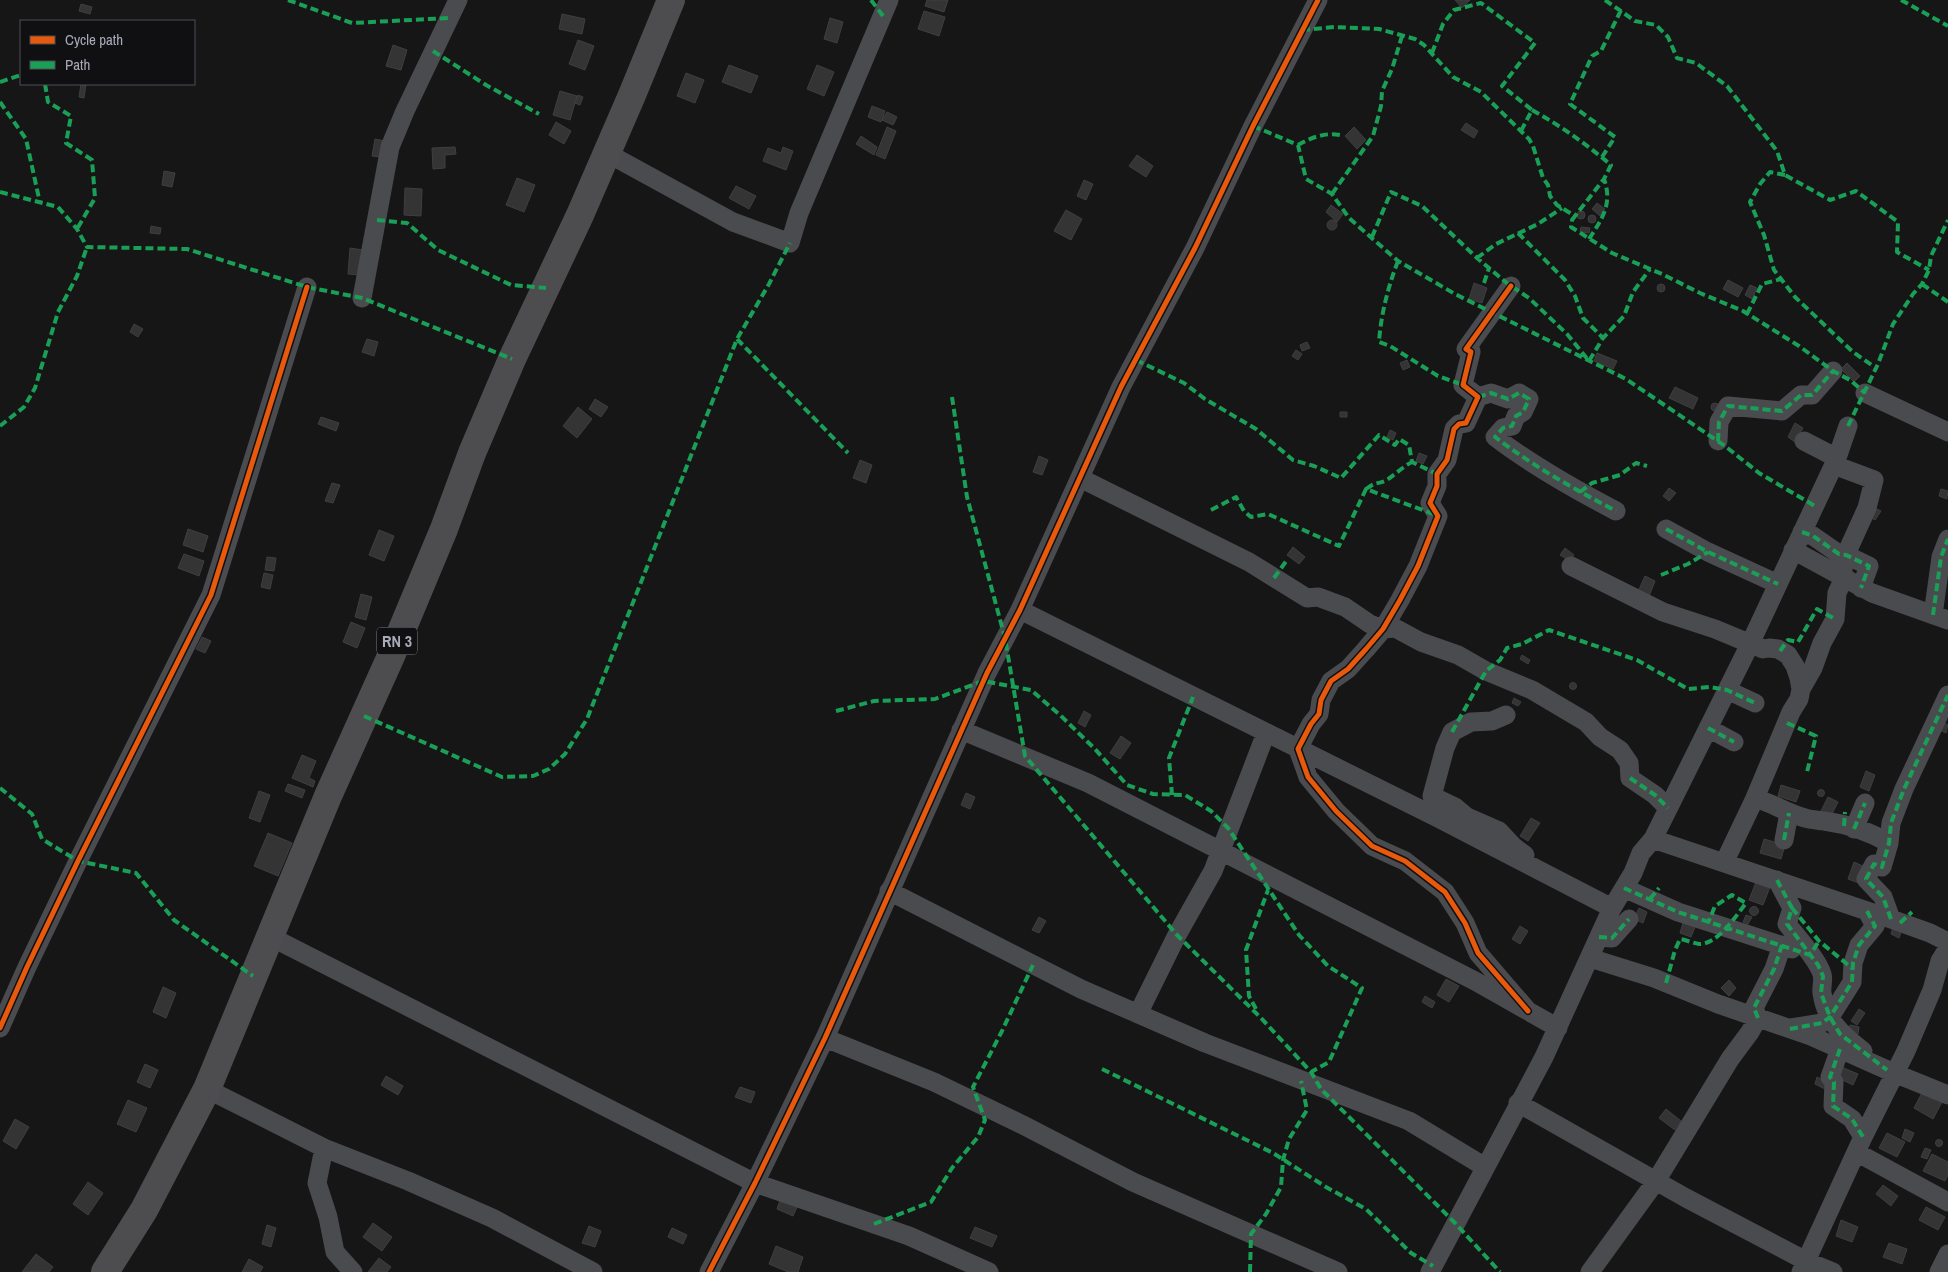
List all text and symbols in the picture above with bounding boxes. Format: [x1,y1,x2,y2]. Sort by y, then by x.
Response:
legend [20,20,195,85]
text: Cycle path [65,29,123,50]
text: Path [65,54,90,75]
road number: RN 3 [377,627,417,654]

